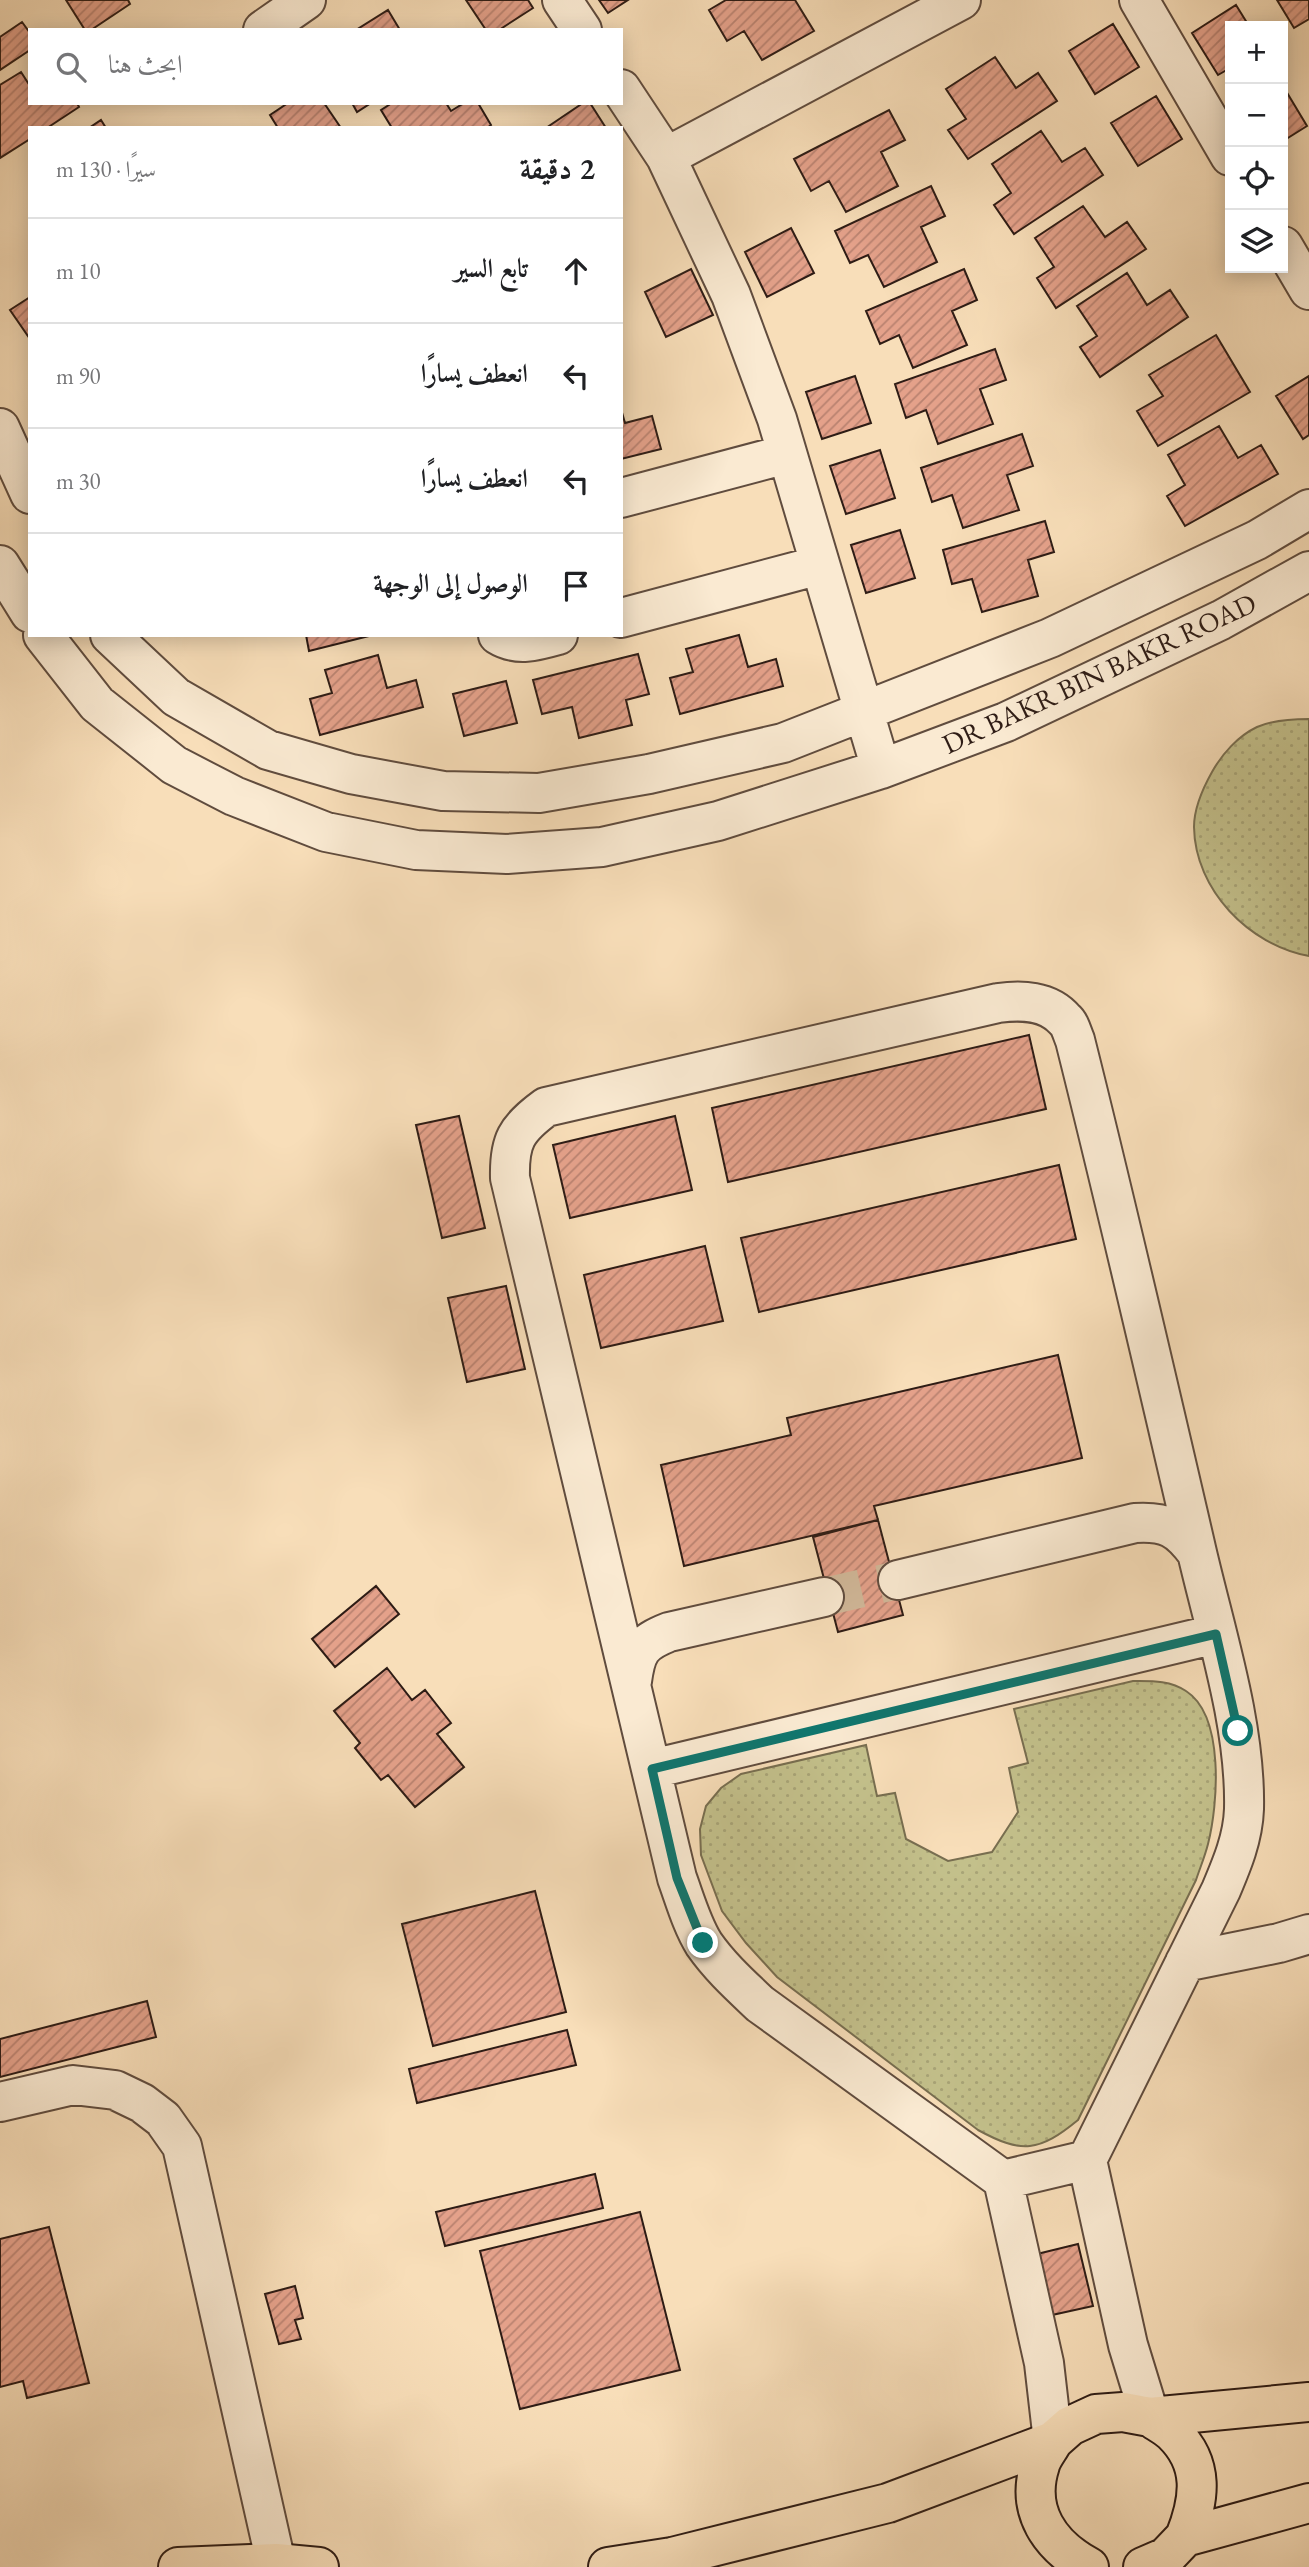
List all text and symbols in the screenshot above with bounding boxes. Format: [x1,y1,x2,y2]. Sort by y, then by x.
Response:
map controls [1225,21,1288,273]
button: + [1225,21,1288,84]
search box [28,28,623,105]
text: ابحث هنا [108,47,183,81]
icon: search [52,48,90,86]
button: − [1225,84,1288,147]
button: locate [1225,147,1288,210]
text: 2 دقيقة [520,149,595,188]
text: سيرًا · 130 m [56,154,156,184]
button: layers [1225,210,1288,273]
text: تابع السير [454,251,528,285]
icon: ahead [557,252,595,290]
text: 10 m [56,256,101,286]
text: انعطف يسارًا [421,356,528,390]
icon: left [557,357,595,395]
text: 90 m [56,361,101,391]
text: انعطف يسارًا [421,461,528,495]
icon: left [557,462,595,500]
text: 30 m [56,466,101,496]
text: الوصول إلى الوجهة [373,566,528,600]
icon: arrive [557,567,595,605]
street label: DR BAKR BIN BAKR ROAD [936,584,1262,762]
route start [1222,1715,1253,1746]
route end [687,1927,718,1958]

